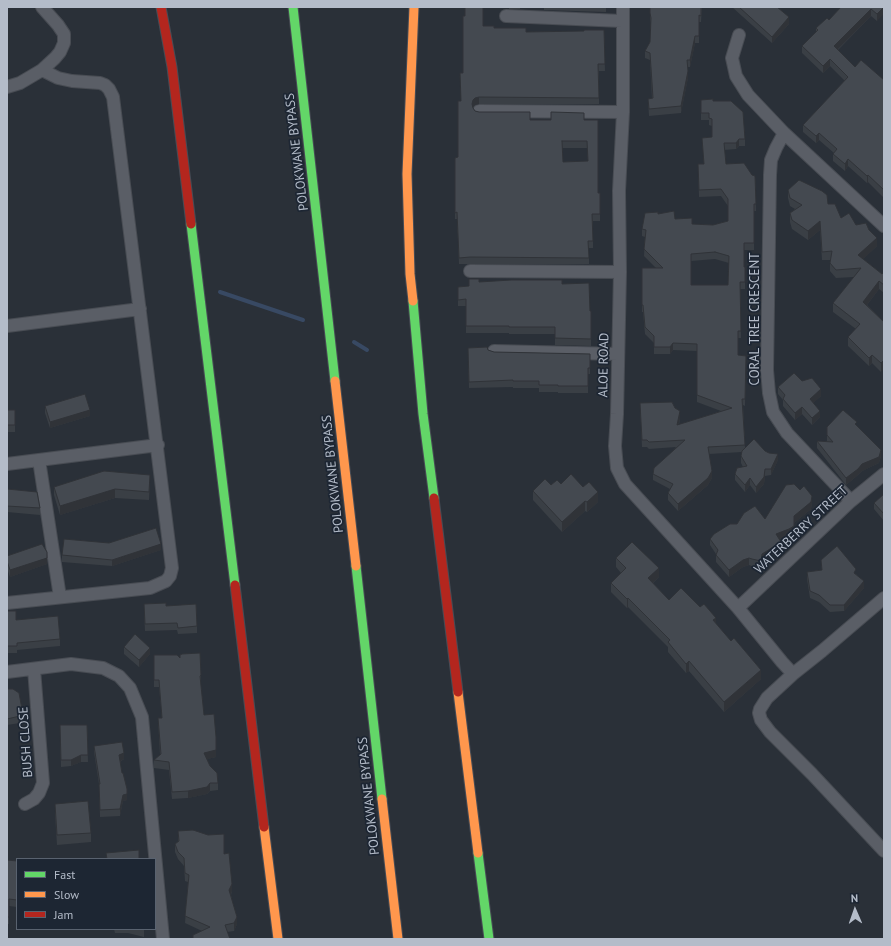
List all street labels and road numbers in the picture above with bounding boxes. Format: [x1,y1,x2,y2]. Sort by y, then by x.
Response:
street label: POLOKWANE BYPASS [282,92,312,212]
street label: CORAL TREE CRESCENT [747,253,763,385]
street label: ALOE ROAD [596,333,612,397]
street label: POLOKWANE BYPASS [319,414,347,534]
street label: WATERBERRY STREET [751,483,851,577]
street label: BUSH CLOSE [16,706,36,778]
street label: POLOKWANE BYPASS [355,736,383,856]

